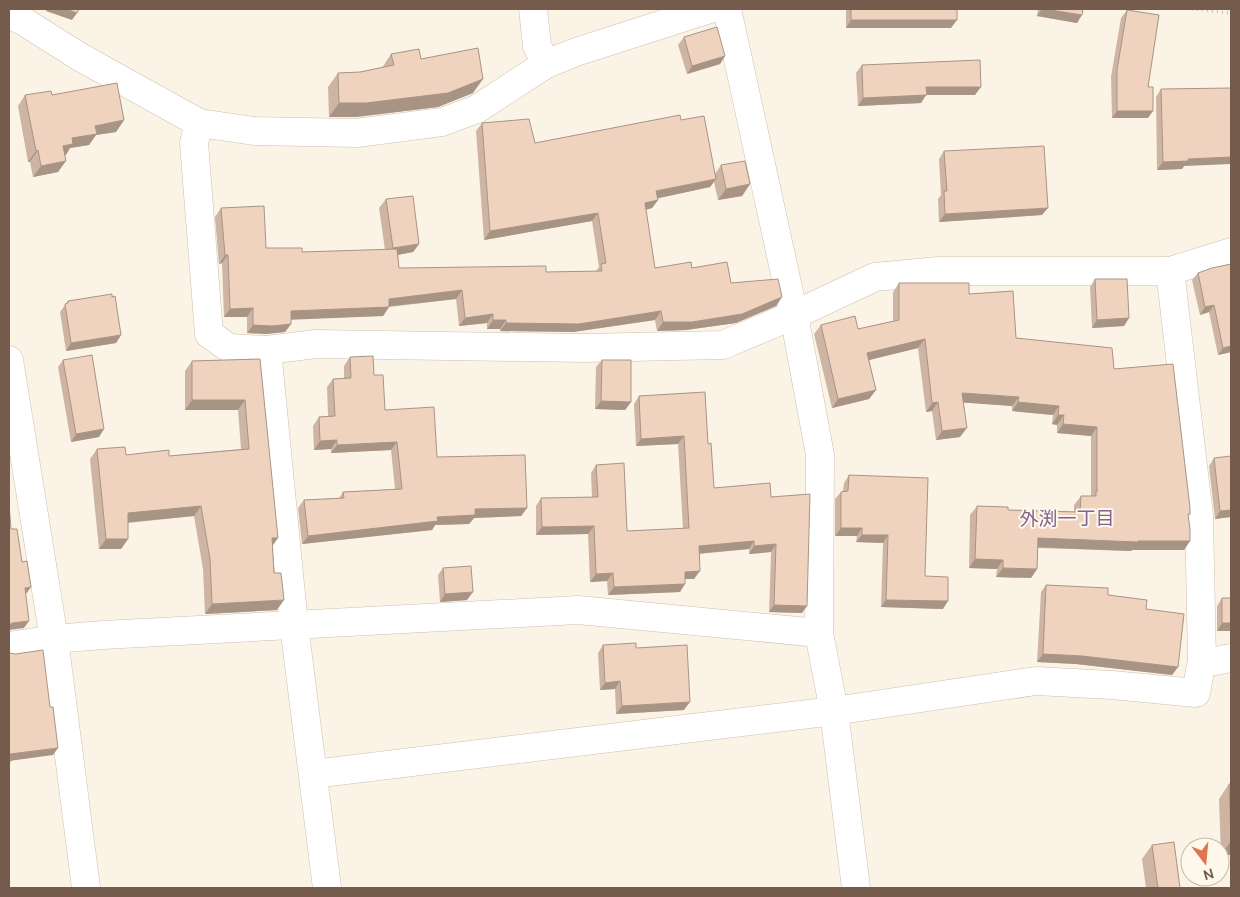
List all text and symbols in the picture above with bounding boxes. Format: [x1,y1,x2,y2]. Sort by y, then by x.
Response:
district label: 外渕一丁目 [1019,507,1115,529]
north arrow [1180,837,1230,887]
text: N [1201,865,1216,884]

